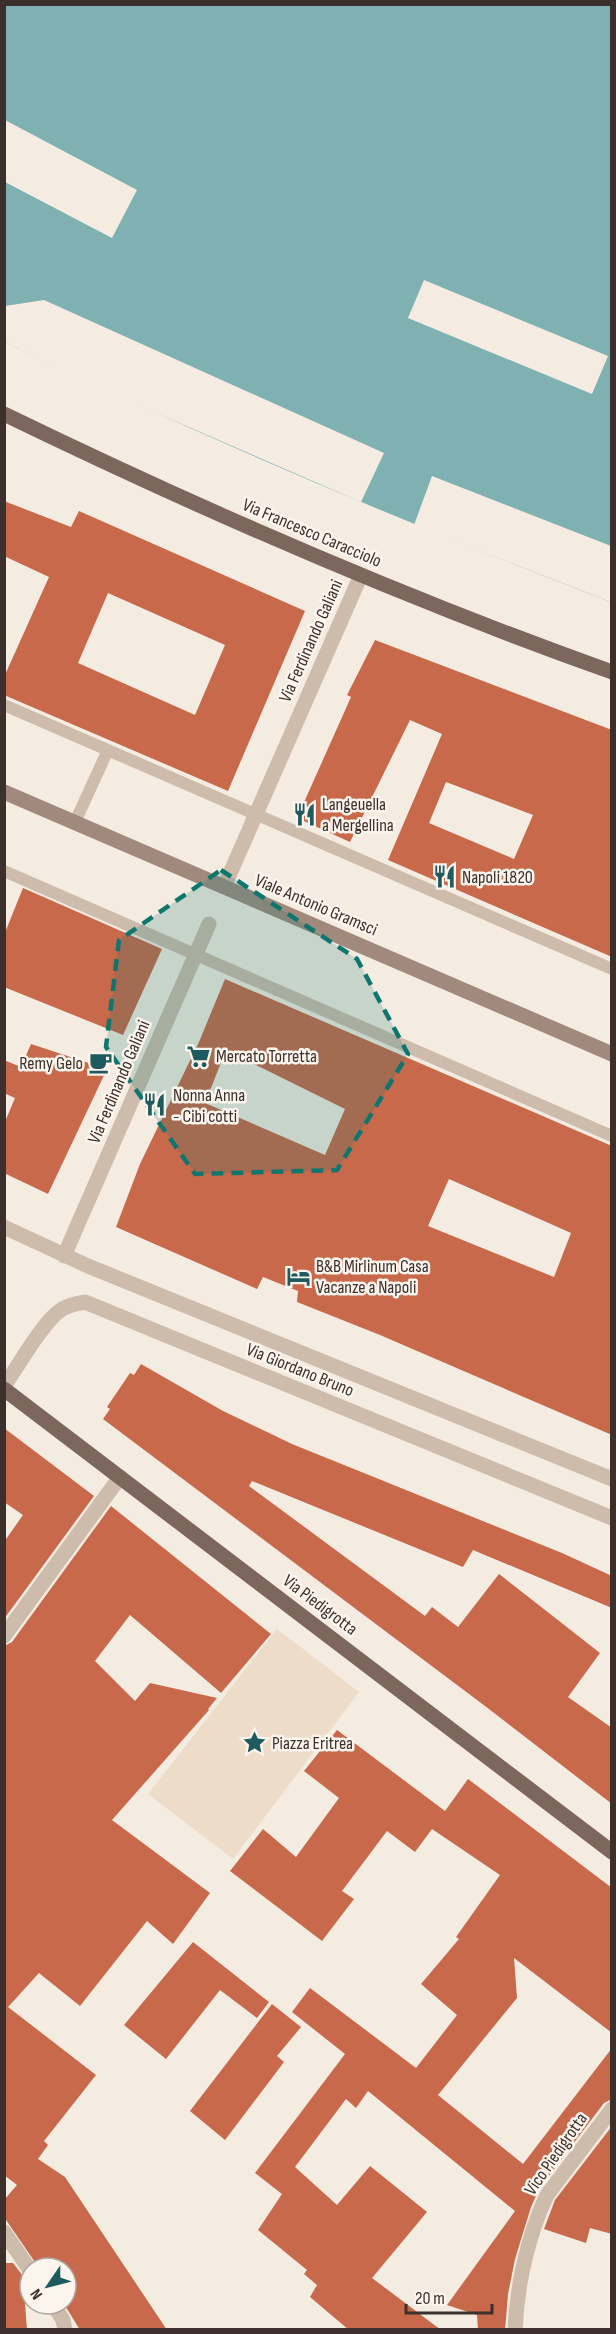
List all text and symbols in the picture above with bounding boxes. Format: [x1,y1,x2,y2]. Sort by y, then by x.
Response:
street label: Via Francesco Caracciolo [239,494,385,572]
street label: Via Ferdinando Galiani [275,577,347,705]
place label: Langeuella a Mergellina [322,794,394,836]
restaurant icon: Langeuella a Mergellina [291,801,317,827]
restaurant icon: Napoli 1820 [431,864,457,890]
place label: Napoli 1820 [462,867,533,888]
street label: Viale Antonio Gramsci [251,870,381,940]
street label: Via Ferdinando Galiani [84,1017,154,1147]
supermarket icon: Mercato Torretta [185,1043,211,1069]
place label: Mercato Torretta [216,1046,317,1067]
cafe icon: Remy Gelo [88,1050,114,1076]
place label: Remy Gelo [19,1053,83,1074]
place label: Nonna Anna - Cibi cotti [173,1085,245,1127]
restaurant icon: Nonna Anna - Cibi cotti [142,1092,168,1118]
place label: B&B Mirlinum Casa Vacanze a Napoli [316,1256,429,1298]
hotel icon: B&B Mirlinum Casa Vacanze a Napoli [285,1263,311,1289]
street label: Via Giordano Bruno [243,1339,357,1401]
street label: Via Piedigrotta [279,1570,361,1640]
place icon: Piazza Eritrea [241,1730,267,1756]
place label: Piazza Eritrea [272,1733,353,1754]
street label: Vico Piedigrotta [520,2109,592,2199]
north arrow [18,2256,78,2316]
scale bar [406,2277,492,2315]
text: N [27,2285,47,2303]
text: 20 m [415,2288,445,2309]

